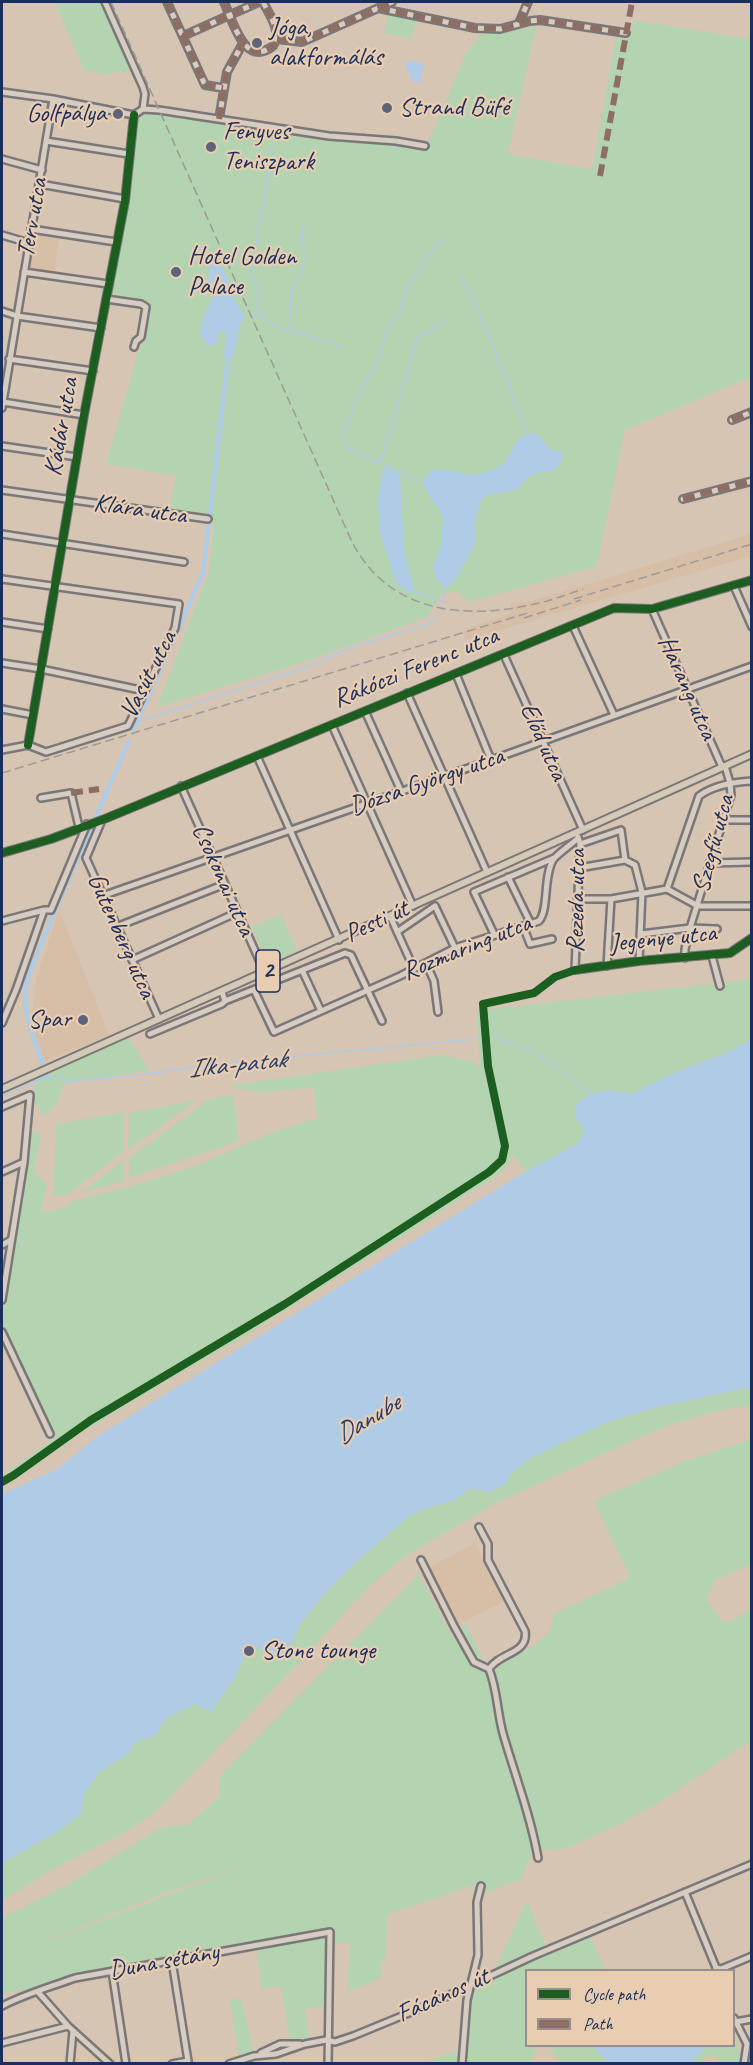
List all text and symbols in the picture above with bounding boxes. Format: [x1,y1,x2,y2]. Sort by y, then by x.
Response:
place label: Jóga, alakformálás [269,12,383,74]
marker: Jóga, alakformálás [250,36,264,50]
place label: Strand Büfé [399,92,509,124]
place label: Golfpálya [26,98,106,130]
marker: Strand Büfé [380,101,394,115]
marker: Golfpálya [111,107,125,121]
place label: Fenyves Teniszpark [223,116,314,178]
marker: Fenyves Teniszpark [204,140,218,154]
street label: Terv utca [11,176,55,260]
place label: Hotel Golden Palace [188,241,296,302]
marker: Hotel Golden Palace [169,265,183,279]
street label: Kádár utca [38,375,86,479]
street label: Klára utca [91,488,189,532]
street label: Rákóczi Ferenc utca [329,621,503,715]
street label: Vasút utca [114,626,184,724]
street label: Harang utca [650,631,724,745]
street label: Előd utca [512,698,574,786]
street label: Dózsa György utca [346,741,508,823]
street label: Szegfű utca [686,792,742,896]
street label: Csokonai utca [184,819,262,941]
street label: Rezeda utca [560,849,594,953]
street label: Gutenberg utca [80,869,162,1003]
street label: Pesti út [340,894,414,950]
street label: Rozmaring utca [398,908,536,988]
street label: Jegenye utca [608,918,718,960]
road number: 2 [256,950,280,992]
place label: Spar [28,1004,71,1036]
marker: Spar [76,1013,90,1027]
water label: Ilka-patak [187,1044,287,1086]
water label: Danube [330,1388,406,1452]
place label: Stone tounge [261,1635,375,1667]
marker: Stone tounge [242,1644,256,1658]
street label: Duna sétány [107,1937,221,1987]
street label: Fácános út [392,1962,494,2030]
legend [525,1969,735,2047]
text: Cycle path [583,1983,645,2005]
text: Path [583,2013,613,2035]

